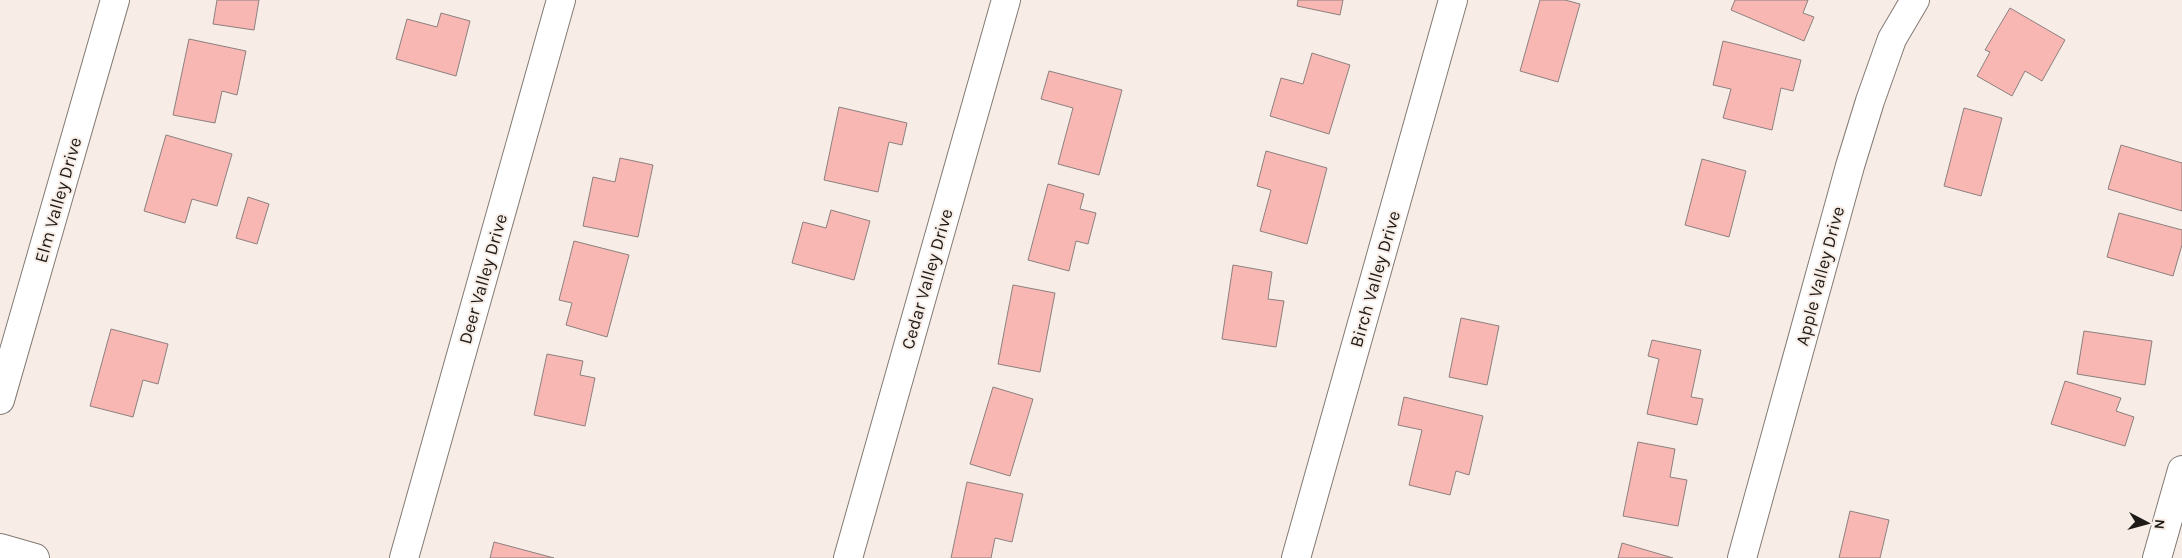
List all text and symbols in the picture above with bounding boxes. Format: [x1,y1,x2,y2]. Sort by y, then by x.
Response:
street label: Elm Valley Drive [30,135,86,265]
street label: Apple Valley Drive [1791,204,1849,348]
street label: Cedar Valley Drive [896,206,958,352]
street label: Birch Valley Drive [1345,208,1405,350]
street label: Deer Valley Drive [454,211,512,347]
north arrow [2122,498,2172,548]
text: N [2150,518,2168,530]

